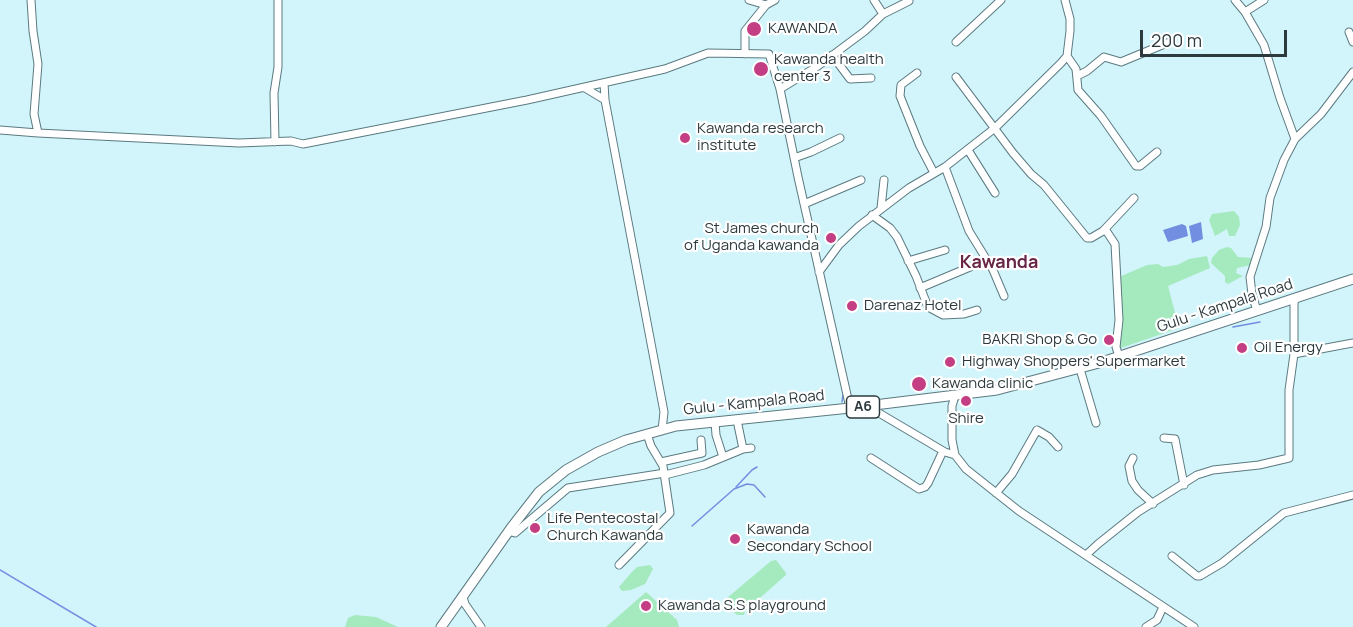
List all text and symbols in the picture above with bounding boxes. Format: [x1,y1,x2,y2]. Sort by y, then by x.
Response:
scale bar [1143,18,1290,56]
marker: KAWANDA [745,20,763,38]
place label: KAWANDA [768,20,837,38]
text: 200 m [1151,28,1202,52]
place label: Kawanda health center 3 [774,51,884,86]
marker: Kawanda health center 3 [752,60,770,78]
place label: Kawanda research institute [697,120,824,155]
marker: Kawanda research institute [678,131,692,145]
place label: St James church of Uganda kawanda [684,220,819,255]
marker: St James church of Uganda kawanda [824,231,838,245]
district label: Kawanda [960,252,1038,274]
street label: Gulu - Kampala Road [1155,276,1295,336]
place label: Darenaz Hotel [864,297,962,315]
marker: Darenaz Hotel [845,299,859,313]
place label: BAKRI Shop & Go [982,331,1097,349]
marker: BAKRI Shop & Go [1102,333,1116,347]
place label: Oil Energy [1254,339,1323,357]
marker: Oil Energy [1235,341,1249,355]
place label: Highway Shoppers' Supermarket [962,353,1186,371]
marker: Highway Shoppers' Supermarket [943,355,957,369]
marker: Kawanda clinic [910,375,928,393]
place label: Kawanda clinic [932,375,1033,393]
street label: Gulu - Kampala Road [683,387,825,419]
marker: Shire [959,394,973,408]
road number: A6 [846,396,880,418]
place label: Shire [948,410,984,428]
place label: Life Pentecostal Church Kawanda [547,510,663,545]
marker: Life Pentecostal Church Kawanda [528,521,542,535]
place label: Kawanda Secondary School [747,521,872,556]
marker: Kawanda Secondary School [728,532,742,546]
place label: Kawanda S.S playground [658,597,826,615]
marker: Kawanda S.S playground [639,599,653,613]

